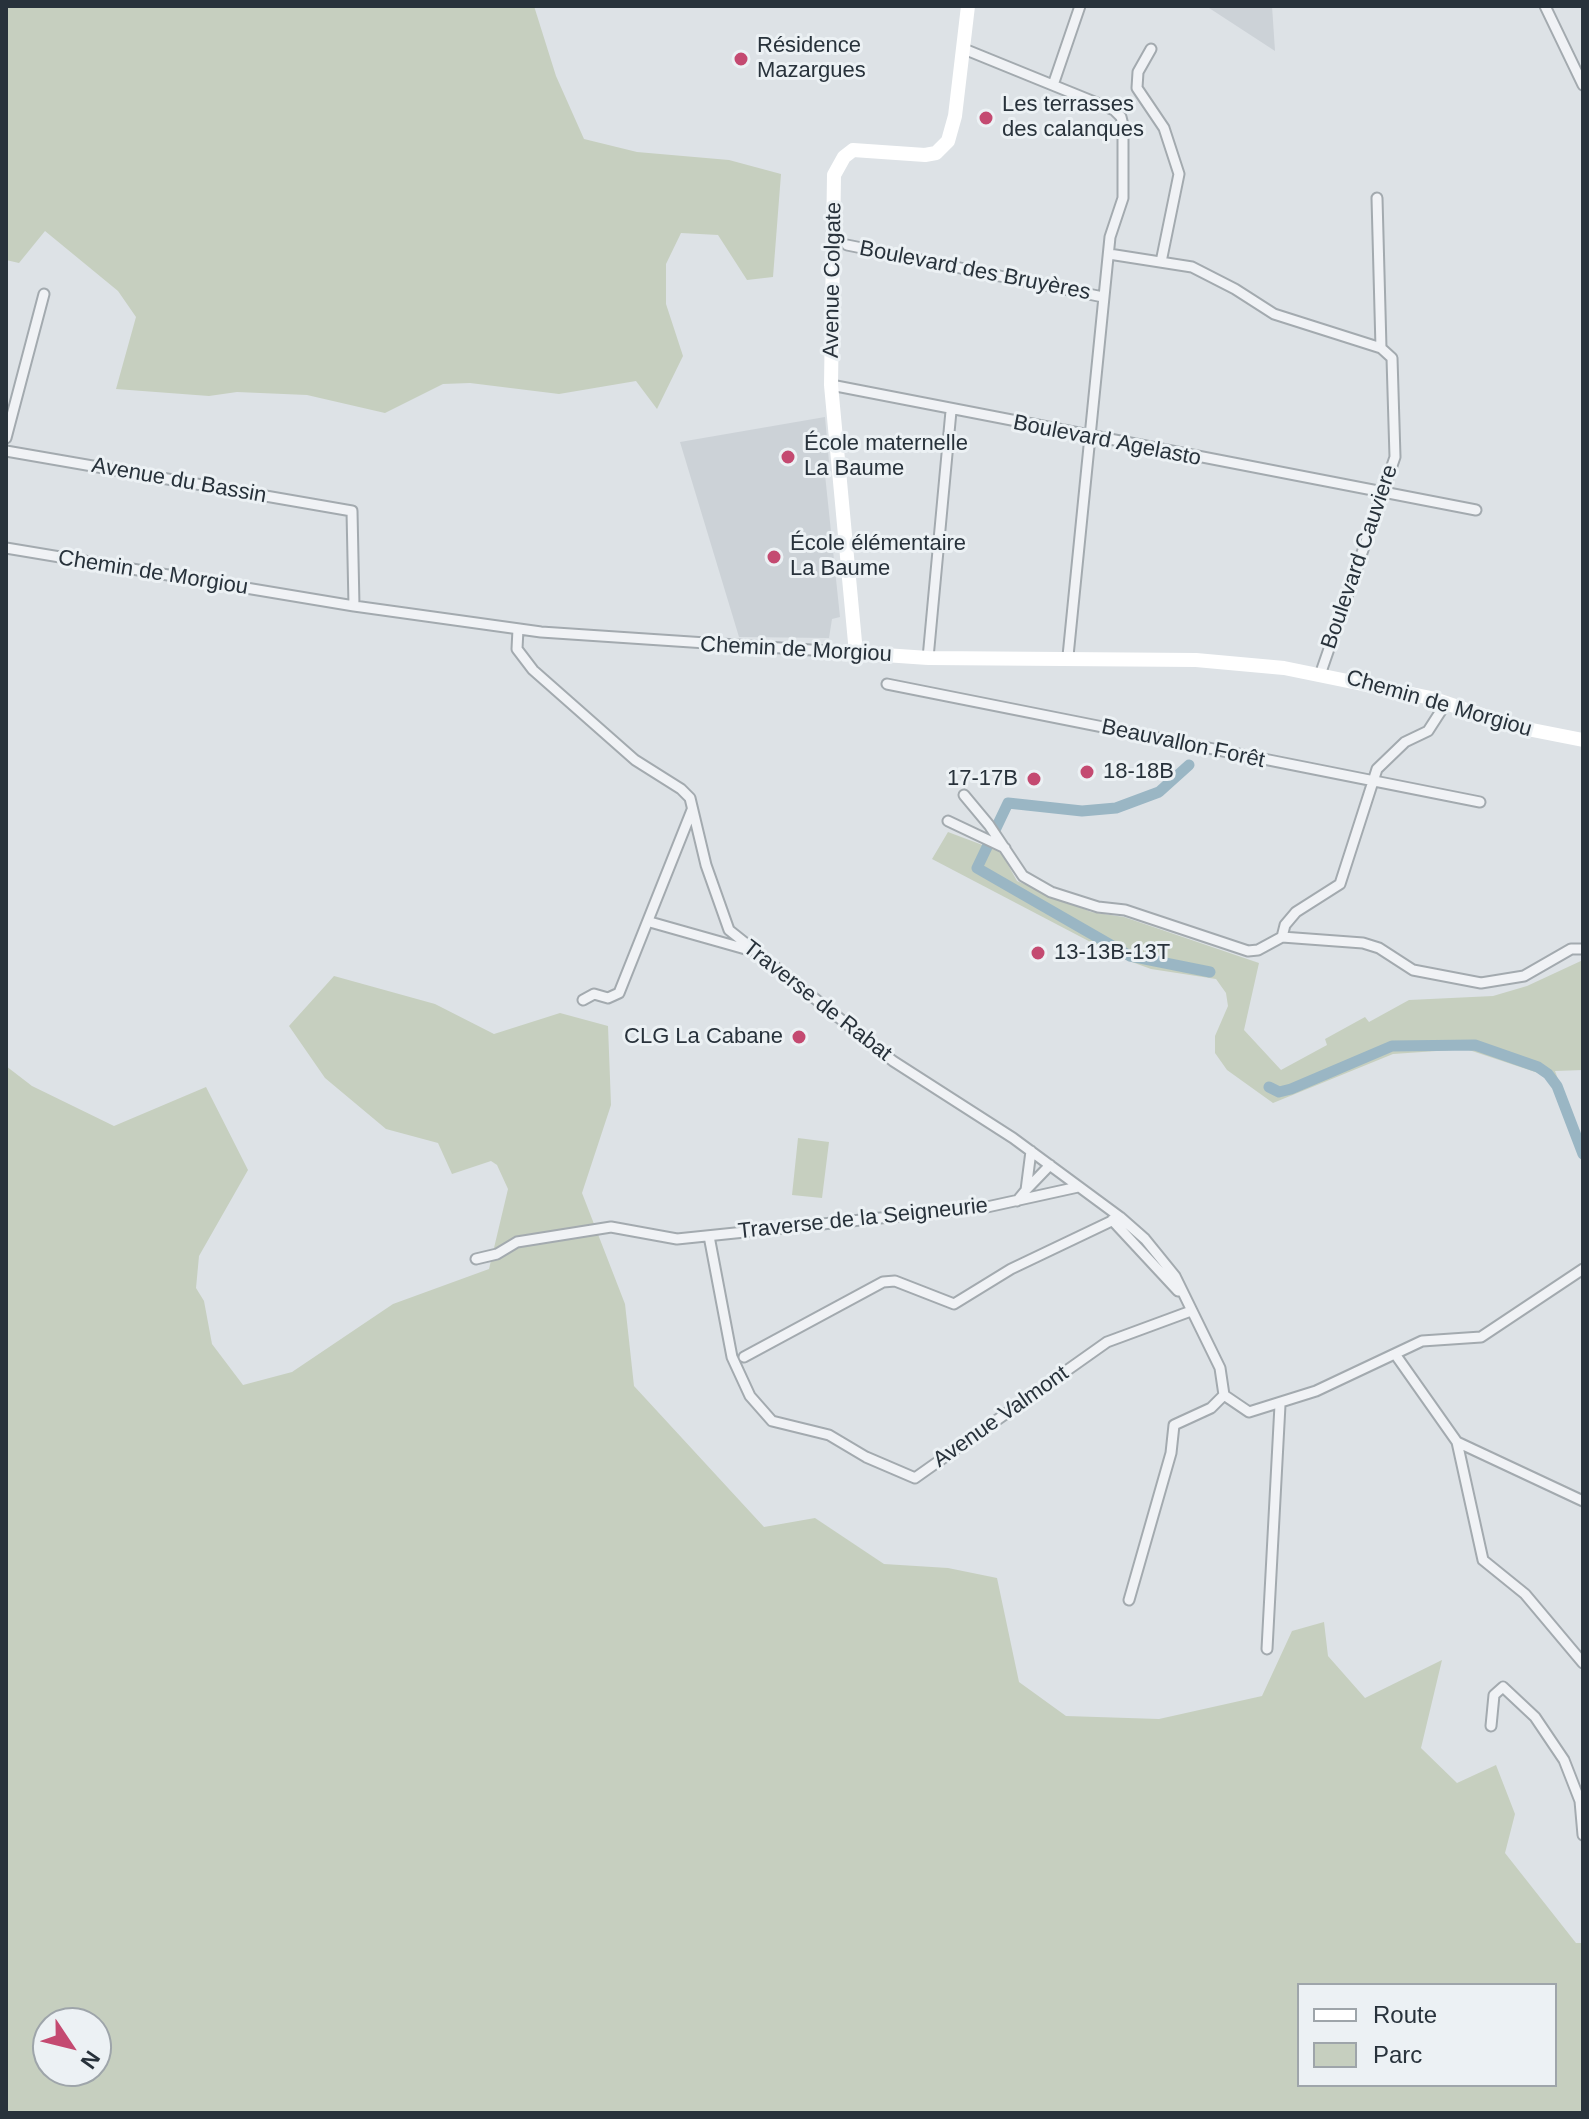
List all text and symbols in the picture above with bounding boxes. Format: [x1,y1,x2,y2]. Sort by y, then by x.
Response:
place label: Résidence Mazargues [757,33,866,84]
marker: Résidence Mazargues [732,50,750,68]
place label: Les terrasses des calanques [1002,92,1144,144]
marker: Les terrasses des calanques [977,109,995,127]
street label: Avenue Colgate [818,202,848,358]
street label: Boulevard des Bruyères [857,236,1093,306]
street label: Boulevard Agelasto [1011,410,1203,472]
place label: École maternelle La Baume [804,431,968,482]
marker: École maternelle La Baume [779,448,797,466]
street label: Avenue du Bassin [90,453,268,509]
street label: Boulevard Cauviere [1316,461,1404,653]
place label: École élémentaire La Baume [790,531,966,582]
street label: Chemin de Morgiou [56,545,250,601]
marker: École élémentaire La Baume [765,548,783,566]
street label: Chemin de Morgiou [699,632,893,668]
street label: Chemin de Morgiou [1343,665,1535,743]
street label: Beauvallon Forêt [1099,714,1267,774]
place label: 18-18B [1103,759,1174,785]
marker: 18-18B [1078,763,1096,781]
place label: 17-17B [947,766,1018,792]
marker: 17-17B [1025,770,1043,788]
street label: Traverse de Rabat [737,935,897,1067]
place label: 13-13B-13T [1054,940,1170,966]
marker: 13-13B-13T [1029,944,1047,962]
place label: CLG La Cabane [624,1024,783,1050]
marker: CLG La Cabane [790,1028,808,1046]
street label: Traverse de la Seigneurie [737,1193,989,1245]
street label: Avenue Valmont [928,1360,1074,1474]
legend [1297,1983,1557,2087]
text: Route [1373,2001,1437,2028]
north arrow [32,2007,112,2087]
text: Parc [1373,2041,1422,2068]
text: N [76,2046,105,2074]

